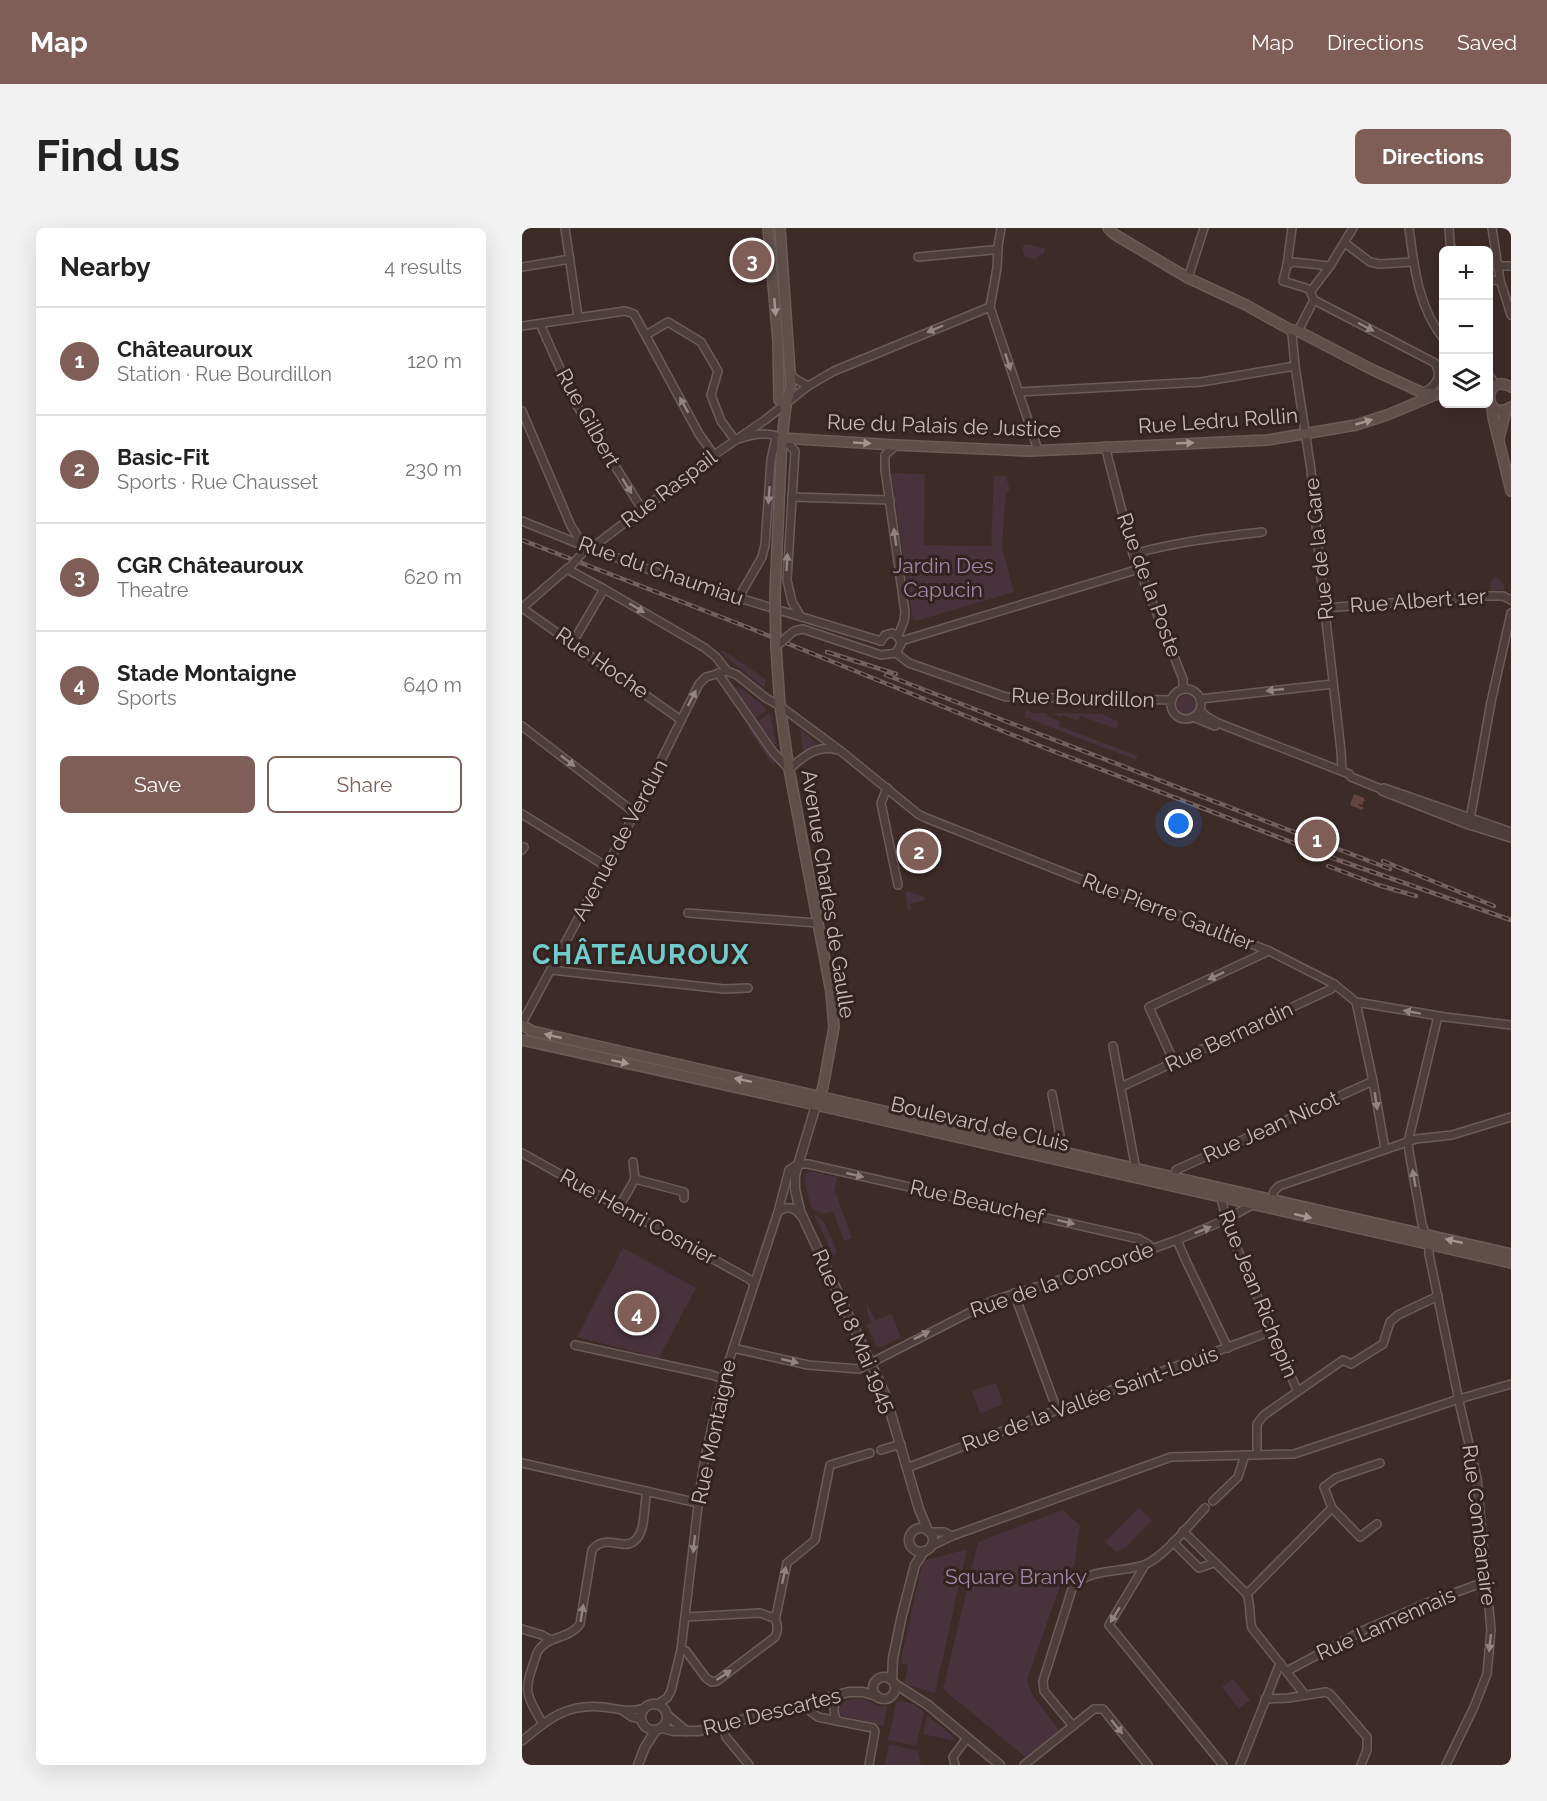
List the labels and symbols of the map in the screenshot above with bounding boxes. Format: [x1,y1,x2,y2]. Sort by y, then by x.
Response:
pin: 3 [732,237,772,282]
one-way arrow [771,298,780,317]
one-way arrow [1358,322,1375,332]
one-way arrow [926,324,944,334]
one-way arrow [1004,353,1014,371]
street label: Rue Gilbert [551,364,626,471]
one-way arrow [679,396,689,413]
street label: Rue Ledru Rollin [1137,402,1299,439]
street label: Rue du Palais de Justice [826,409,1062,442]
one-way arrow [1355,417,1373,426]
one-way arrow [852,439,871,448]
one-way arrow [1175,439,1194,448]
street label: Rue Raspail [616,444,722,533]
street label: Rue de la Gare [1299,477,1338,621]
one-way arrow [621,478,632,494]
one-way arrow [764,485,773,504]
street label: Rue de la Poste [1112,509,1187,660]
one-way arrow [891,528,900,547]
street label: Rue du Chaumiau [575,531,747,611]
one-way arrow [783,552,792,571]
park label: Jardin Des Capucin [892,553,994,602]
street label: Rue Albert 1er [1349,583,1488,618]
one-way arrow [628,602,645,612]
street label: Rue Hoche [551,621,654,704]
street label: Rue Bourdillon [1011,683,1155,712]
one-way arrow [1266,686,1285,695]
one-way arrow [687,690,696,707]
one-way arrow [561,755,576,767]
street label: Avenue de Verdun [566,755,673,925]
street label: Avenue Charles de Gaulle [796,768,861,1020]
your location [1164,809,1193,838]
pin: 1 [1298,816,1336,862]
pin: 2 [900,828,938,874]
street label: Rue Pierre Gaultier [1079,867,1258,956]
district label: CHÂTEAUROUX [532,938,750,970]
one-way arrow [1207,971,1224,980]
street label: Rue Bernardin [1161,996,1297,1077]
one-way arrow [1402,1007,1421,1016]
one-way arrow [543,1030,562,1040]
one-way arrow [611,1058,629,1068]
one-way arrow [733,1074,752,1084]
street label: Rue Jean Nicot [1199,1085,1343,1168]
street label: Boulevard de Cluis [888,1091,1072,1156]
one-way arrow [1372,1091,1381,1110]
street label: Rue Henri Cosnier [556,1163,721,1270]
one-way arrow [1409,1168,1418,1187]
one-way arrow [846,1171,865,1180]
street label: Rue Beauchef [908,1174,1048,1229]
street label: Rue Jean Richepin [1213,1206,1303,1381]
one-way arrow [1294,1212,1313,1222]
one-way arrow [1057,1218,1075,1228]
one-way arrow [1194,1225,1212,1235]
street label: Rue de la Concorde [967,1236,1157,1323]
one-way arrow [1445,1236,1463,1246]
street label: Rue du 8 Mai 1945 [807,1245,902,1416]
pin: 4 [618,1290,656,1336]
one-way arrow [914,1330,931,1340]
street label: Rue de la Vallée Saint-Louis [958,1340,1221,1457]
street label: Rue Montaigne [686,1357,741,1506]
one-way arrow [781,1357,800,1366]
street label: Rue Combanaire [1457,1443,1502,1607]
one-way arrow [689,1534,698,1553]
park label: Square Branky [945,1564,1087,1589]
one-way arrow [780,1566,790,1584]
street label: Rue Lamennais [1312,1582,1459,1665]
one-way arrow [578,1603,587,1622]
one-way arrow [1110,1607,1121,1623]
one-way arrow [1485,1634,1495,1653]
one-way arrow [715,1670,732,1681]
street label: Rue Descartes [701,1682,843,1741]
one-way arrow [1110,1719,1123,1734]

